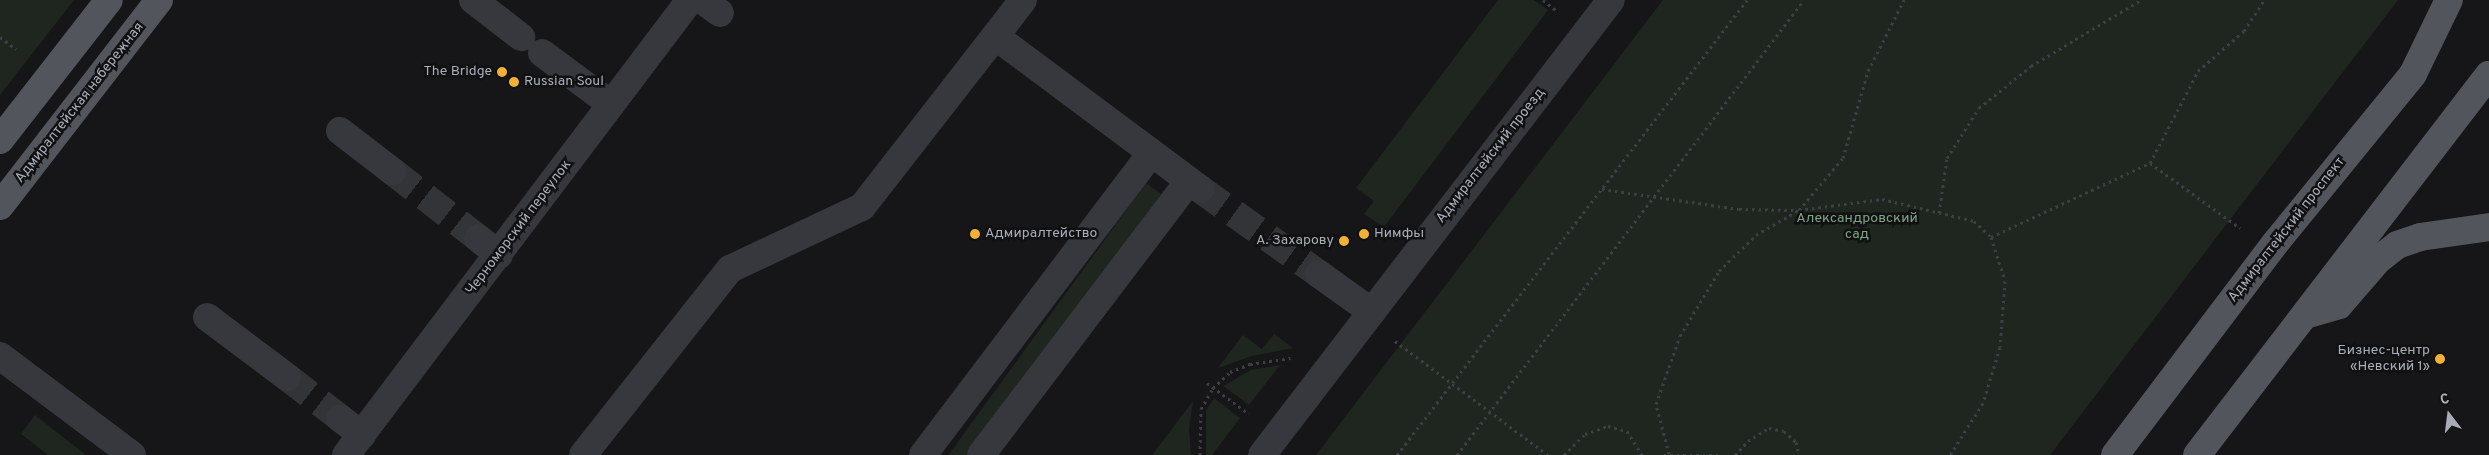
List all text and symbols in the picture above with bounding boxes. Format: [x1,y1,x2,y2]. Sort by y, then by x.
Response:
street label: Адмиралтейская набережная [12,19,148,187]
place label: The Bridge [424,64,492,80]
marker: The Bridge [496,66,508,78]
place label: Russian Soul [524,74,604,90]
marker: Russian Soul [508,76,520,88]
street label: Адмиралтейский проезд [1433,85,1549,227]
street label: Адмиралтейский проспект [2225,154,2349,306]
street label: Черноморский переулок [463,157,575,299]
park label: Александровский сад [1796,211,1918,243]
place label: Адмиралтейство [985,226,1097,242]
place label: Нимфы [1374,226,1424,242]
marker: Адмиралтейство [969,228,981,240]
marker: Нимфы [1358,228,1370,240]
place label: А. Захарову [1256,233,1334,249]
marker: А. Захарову [1338,235,1350,247]
place label: Бизнес-центр «Невский 1» [2338,343,2430,376]
marker: Бизнес-центр «Невский 1» [2434,353,2446,365]
north arrow [2424,390,2474,440]
text: С [2438,391,2452,409]

